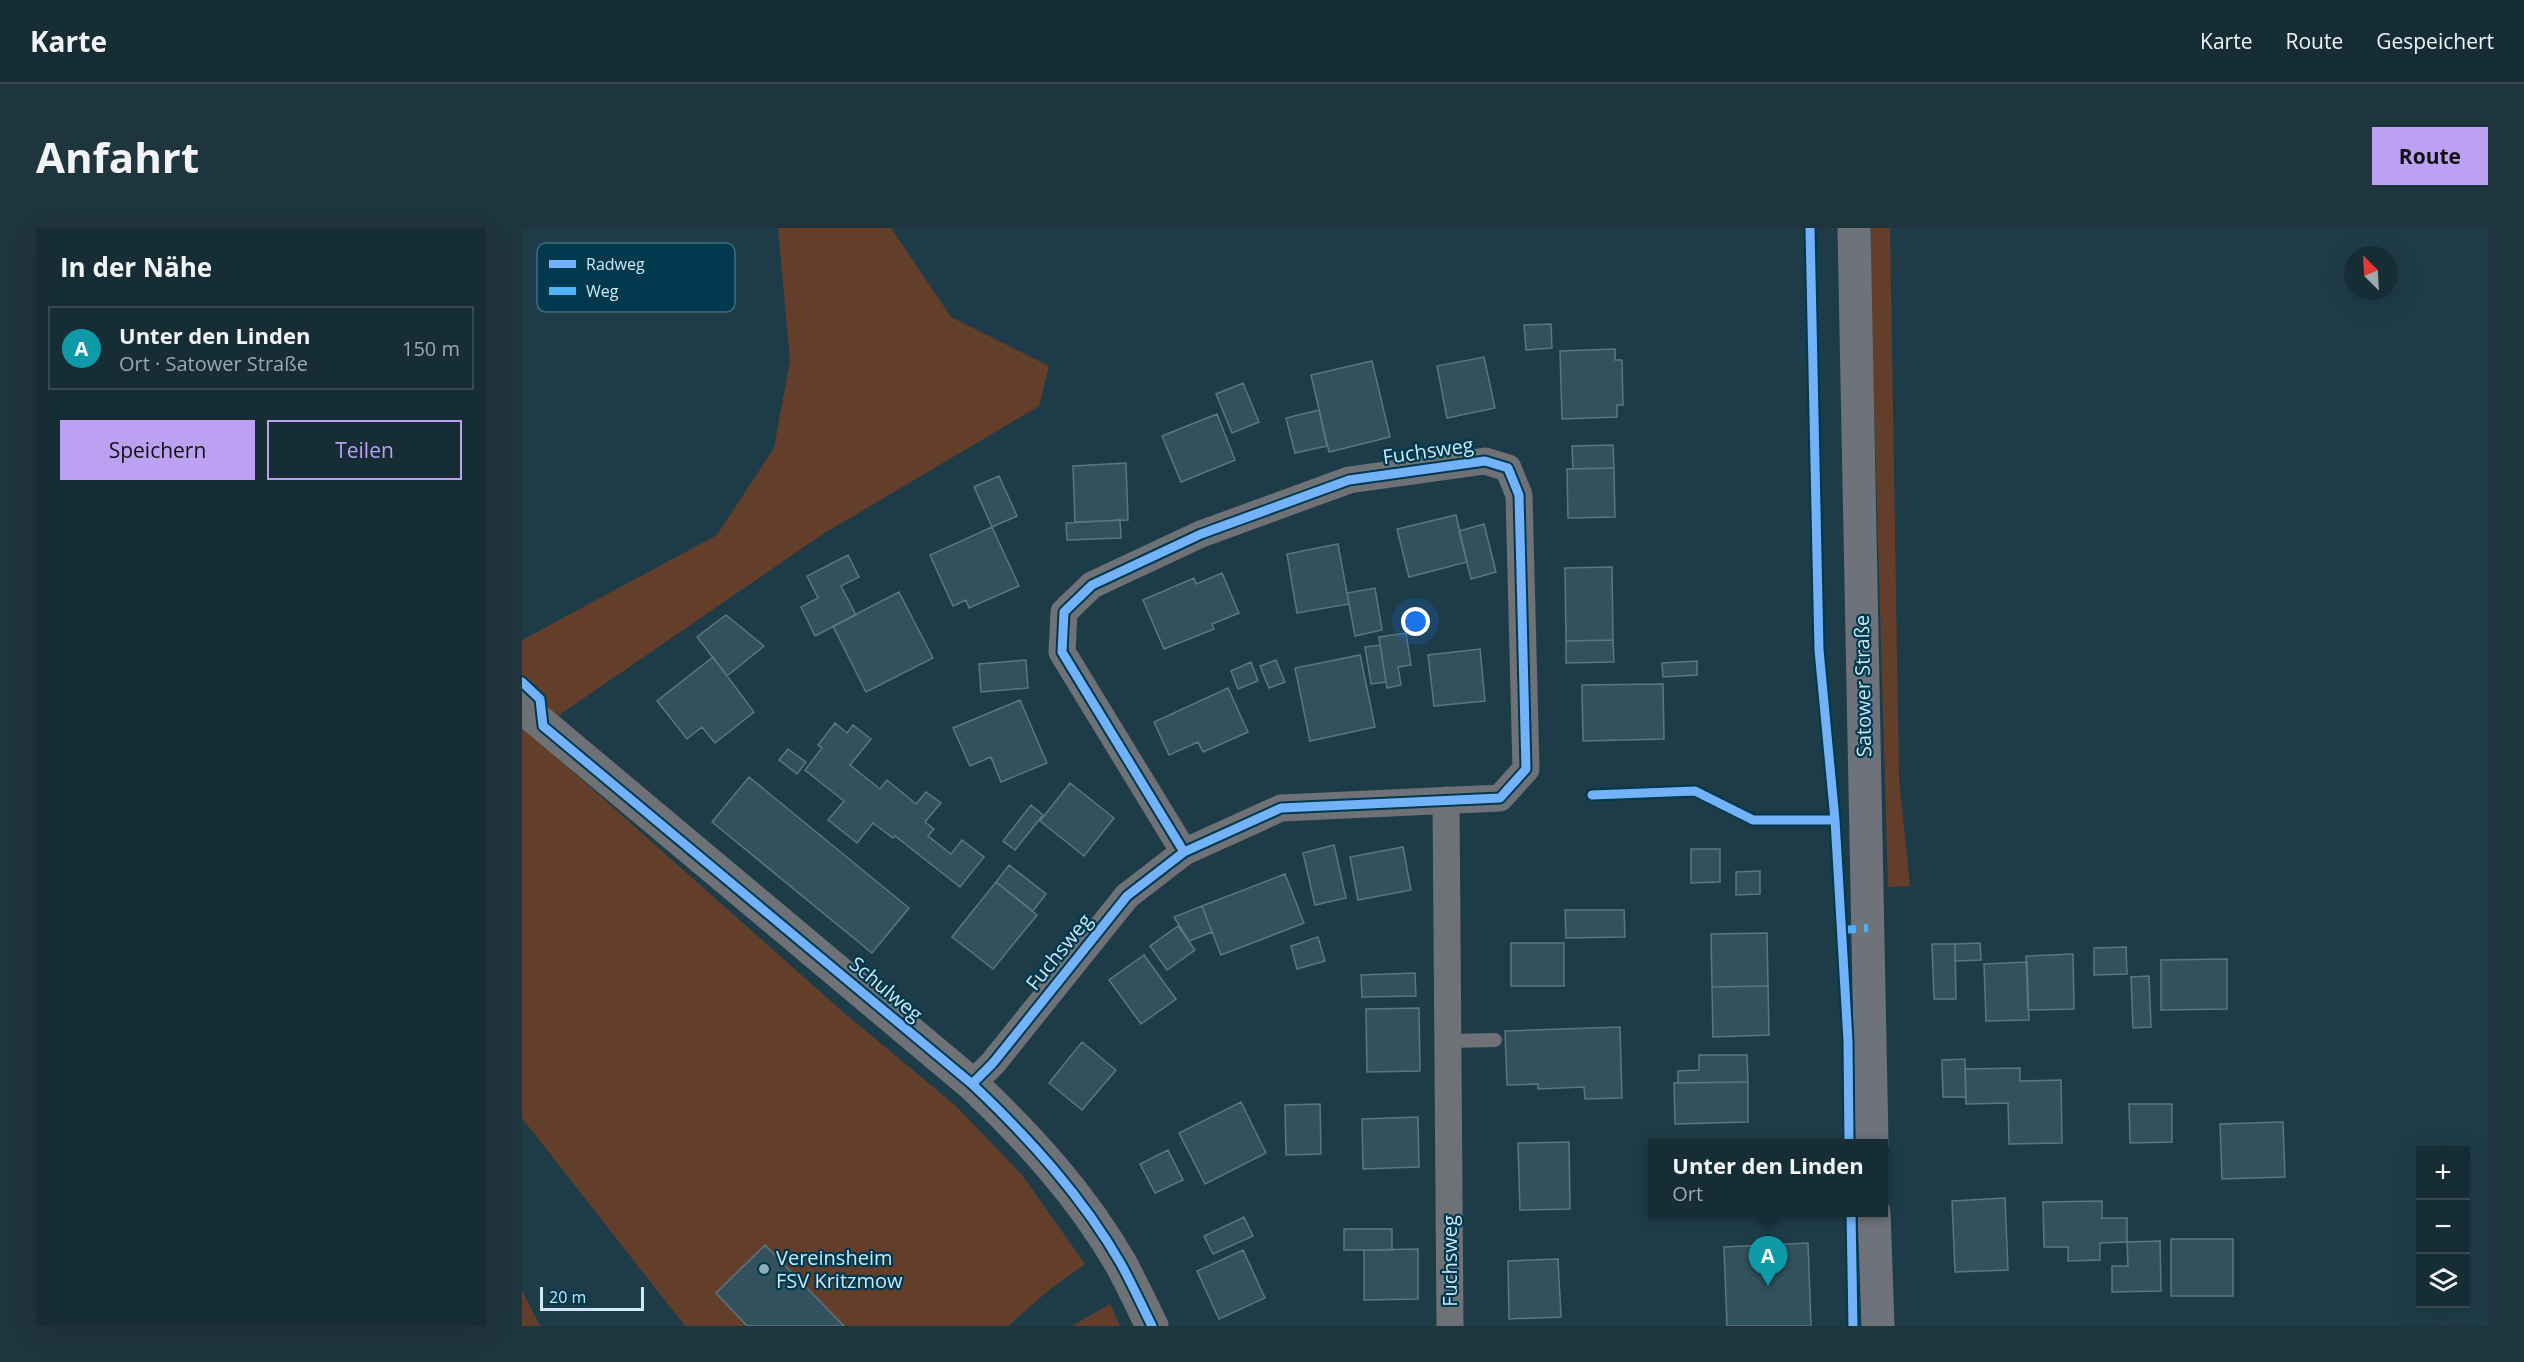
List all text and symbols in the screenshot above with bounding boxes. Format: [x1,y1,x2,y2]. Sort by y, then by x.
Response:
text: Karte [30,22,107,60]
text: Karte [2200,27,2252,55]
text: Route [2285,27,2343,55]
text: Gespeichert [2376,27,2494,55]
button: Route [2372,127,2488,185]
text: Anfahrt [36,128,199,185]
legend [537,243,735,312]
north arrow [2344,246,2398,300]
text: In der Nähe [60,249,212,285]
text: Radweg [586,253,645,275]
text: Weg [586,280,619,302]
text: Unter den Linden [119,320,310,350]
text: A [75,335,88,362]
text: 150 m [402,335,460,362]
text: Ort · Satower Straße [119,350,308,377]
button: Speichern [60,420,255,480]
button: Teilen [267,420,462,480]
street label: Fuchsweg [1381,431,1475,470]
your location [1401,607,1430,636]
street label: Satower Straße [1848,615,1877,757]
street label: Fuchsweg [1019,908,1098,996]
street label: Schulweg [844,950,929,1027]
popup [1648,1139,1888,1217]
map controls [2416,1146,2470,1308]
button: + [2416,1146,2470,1200]
text: Unter den Linden [1672,1150,1864,1180]
text: Ort [1672,1180,1703,1207]
button: − [2416,1200,2470,1254]
street label: Fuchsweg [1436,1215,1463,1307]
pin: A [1748,1236,1788,1286]
place label: Vereinsheim FSV Kritzmow [776,1244,903,1294]
button: layers [2416,1254,2470,1308]
marker: Vereinsheim FSV Kritzmow [757,1262,771,1276]
scale bar [540,1284,644,1312]
text: 20 m [549,1286,586,1308]

